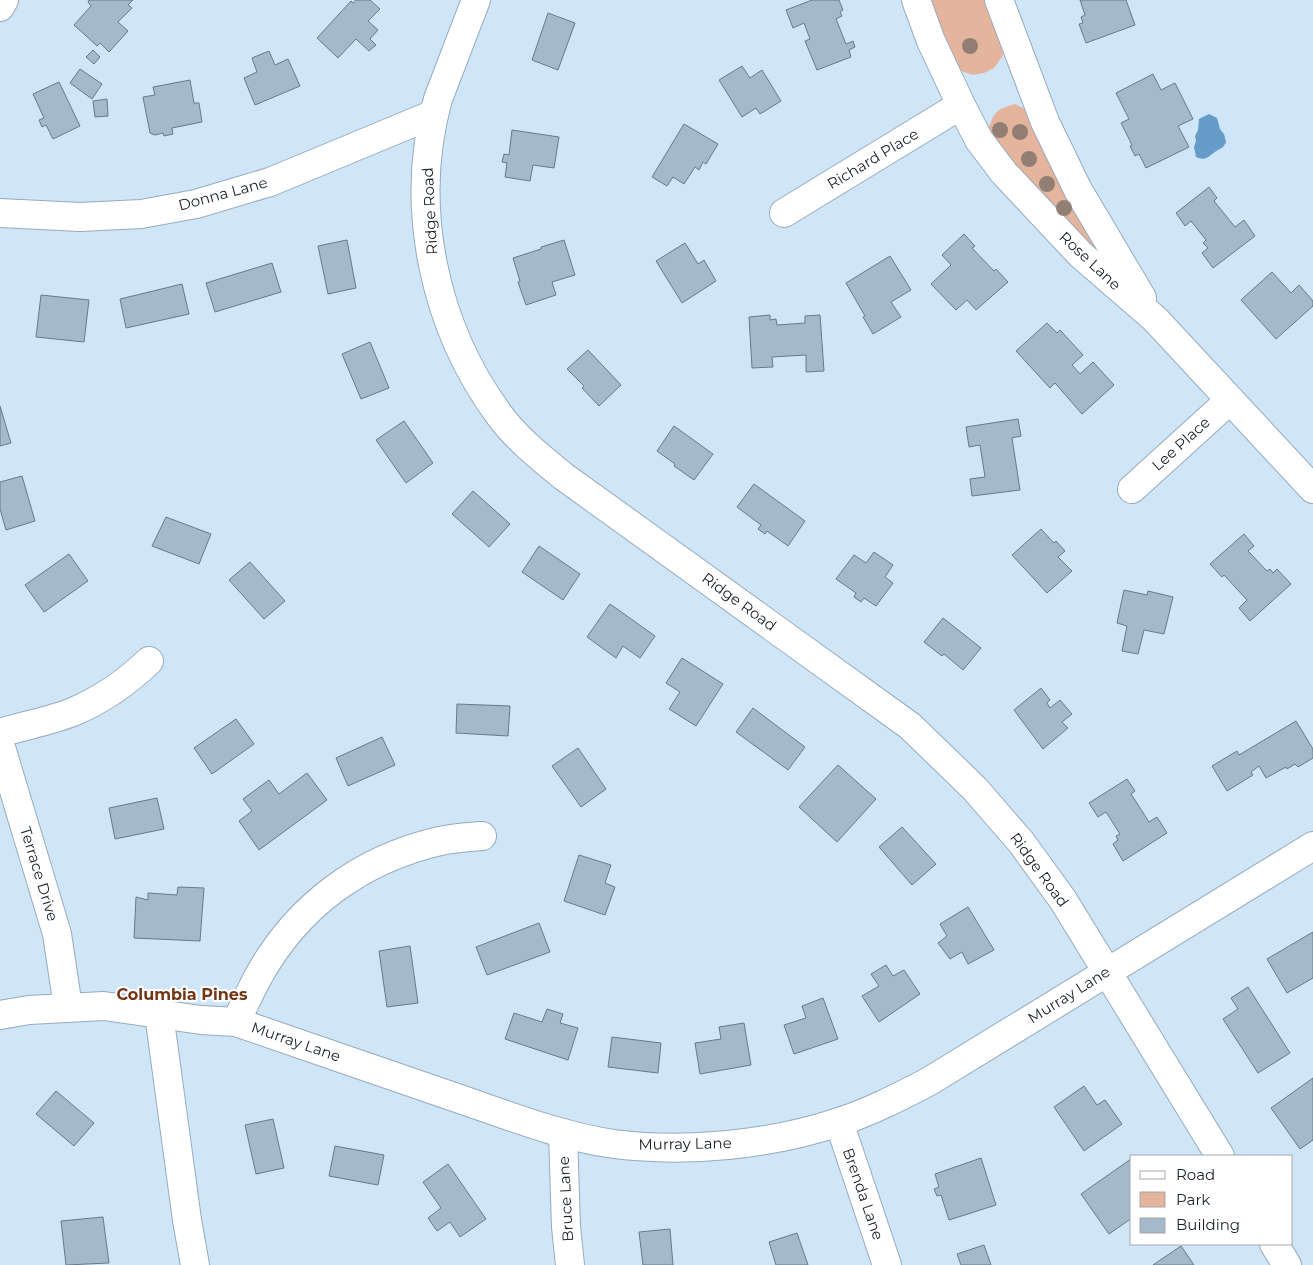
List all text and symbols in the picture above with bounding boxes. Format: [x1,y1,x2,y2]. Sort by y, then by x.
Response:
street label: Richard Place [824,124,922,193]
street label: Ridge Road [418,167,441,255]
street label: Donna Lane [176,172,270,215]
street label: Rose Lane [1056,227,1125,294]
street label: Lee Place [1148,413,1214,475]
street label: Ridge Road [698,568,780,635]
street label: Terrace Drive [16,824,63,923]
street label: Ridge Road [1006,829,1073,911]
street label: Murray Lane [1024,962,1113,1027]
district label: Columbia Pines [117,985,248,1004]
street label: Murray Lane [249,1017,343,1066]
street label: Murray Lane [638,1133,732,1154]
street label: Brenda Lane [839,1145,888,1242]
legend [1130,1155,1293,1245]
street label: Bruce Lane [554,1156,577,1242]
text: Road [1176,1165,1215,1184]
text: Park [1176,1190,1210,1209]
text: Building [1176,1215,1240,1234]

